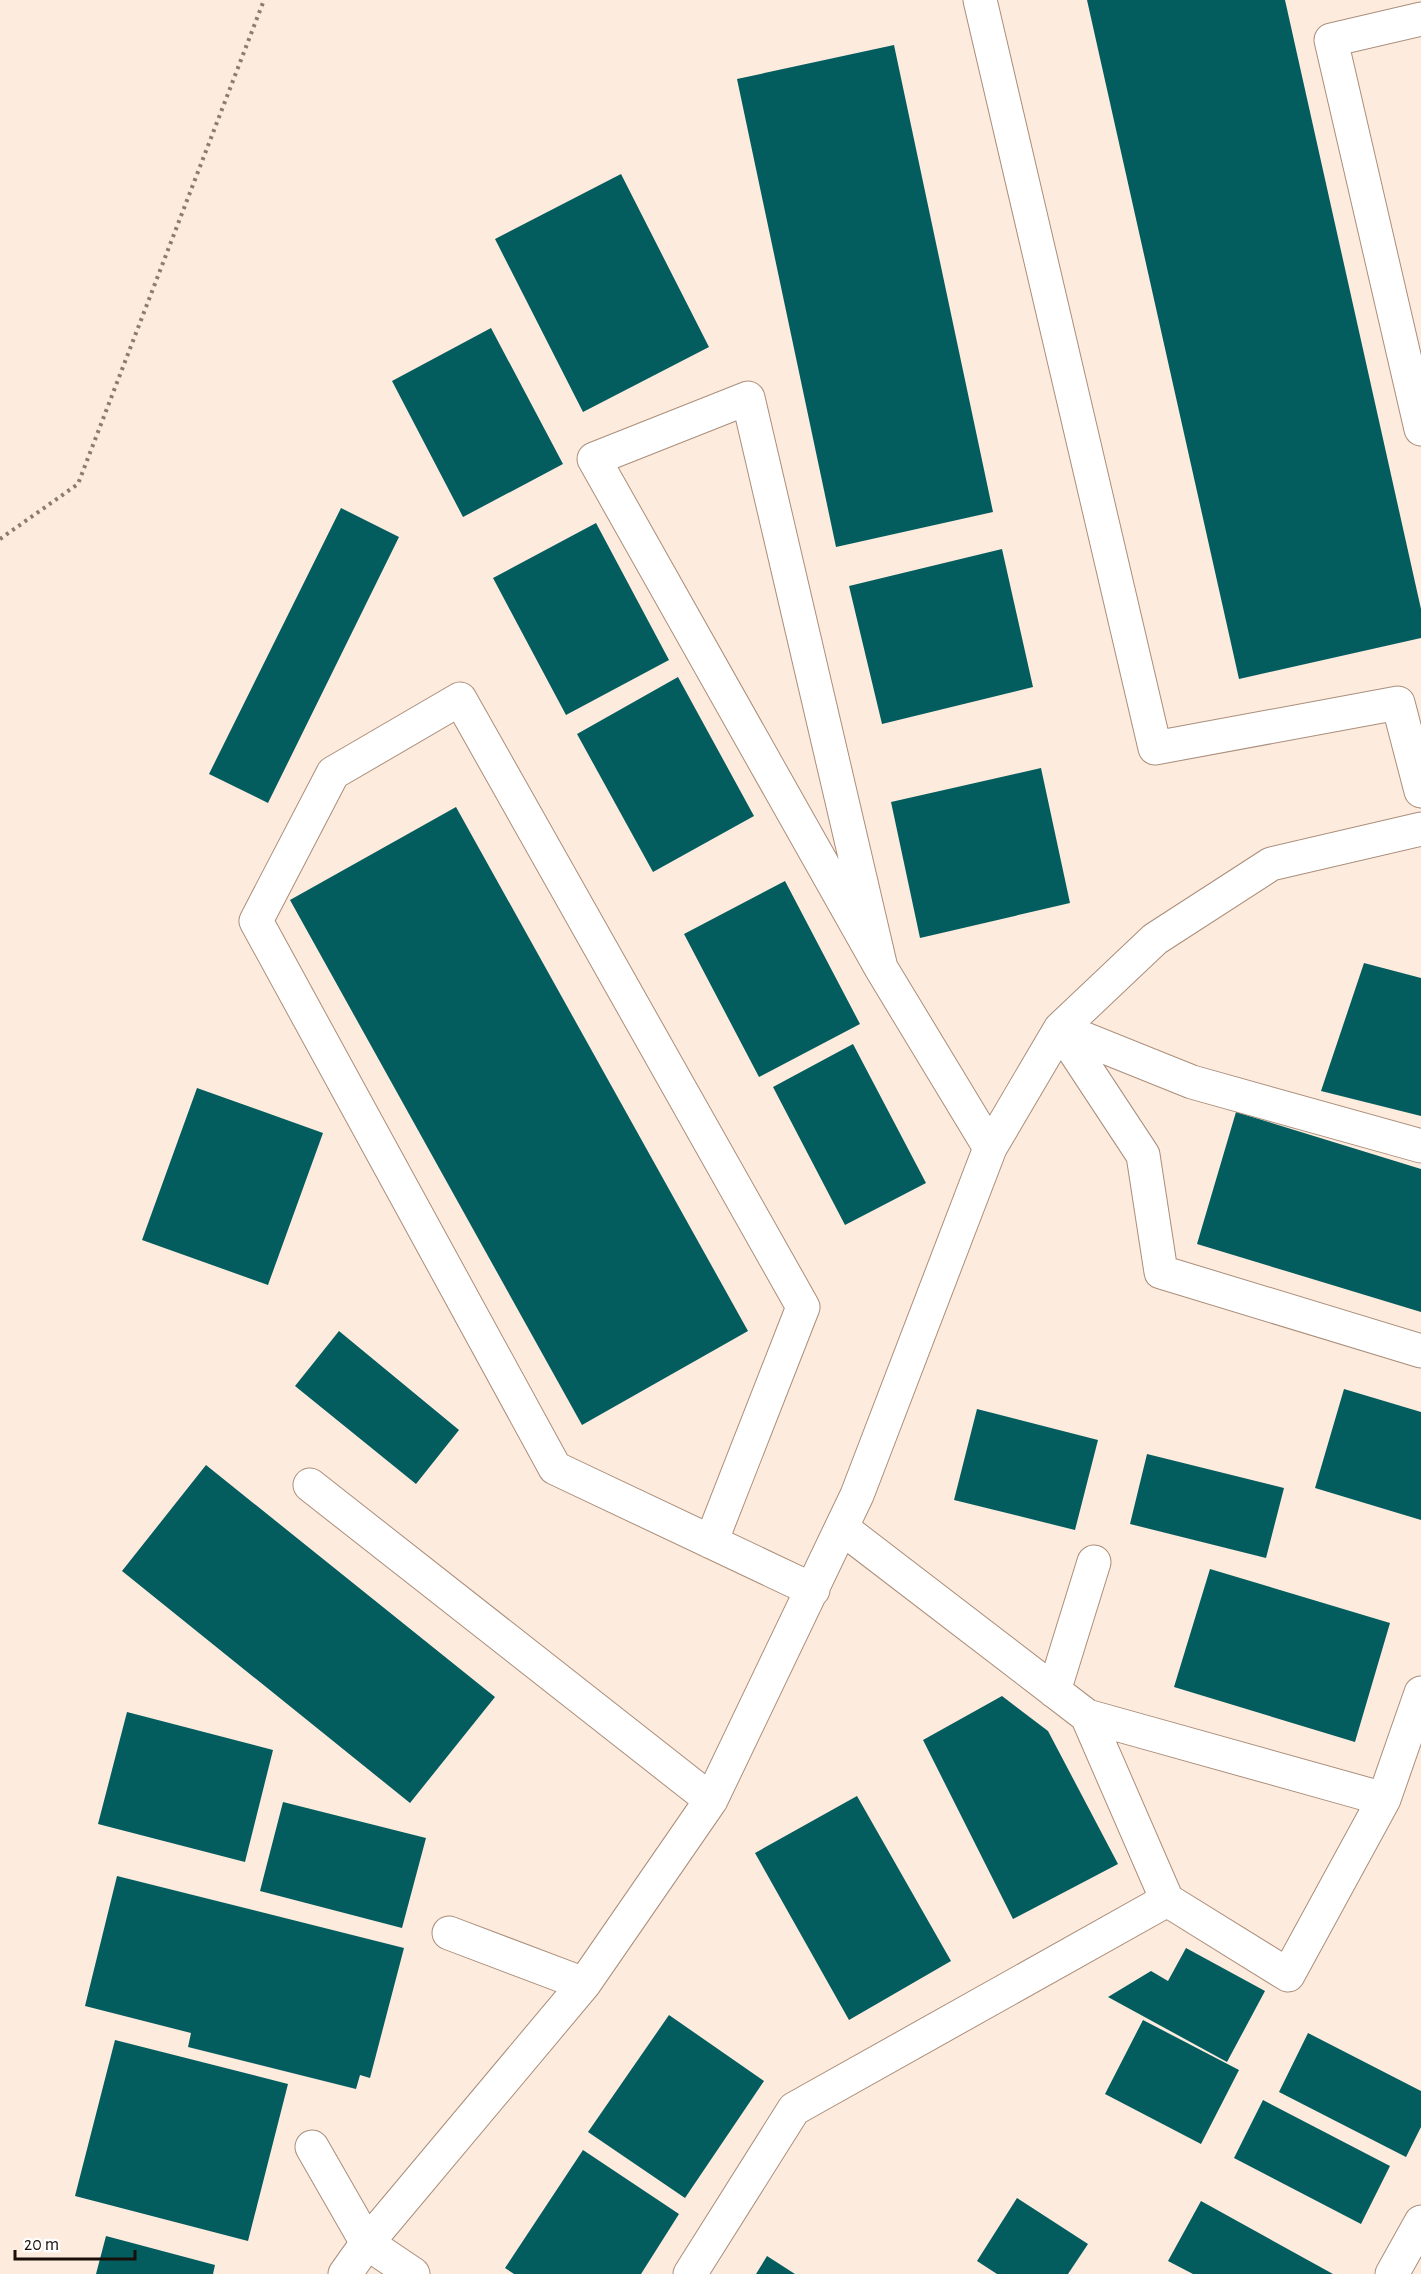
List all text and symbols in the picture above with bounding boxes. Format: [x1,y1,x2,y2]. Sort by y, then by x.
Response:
scale bar [15,2223,135,2261]
text: 20 m [24,2236,59,2254]

